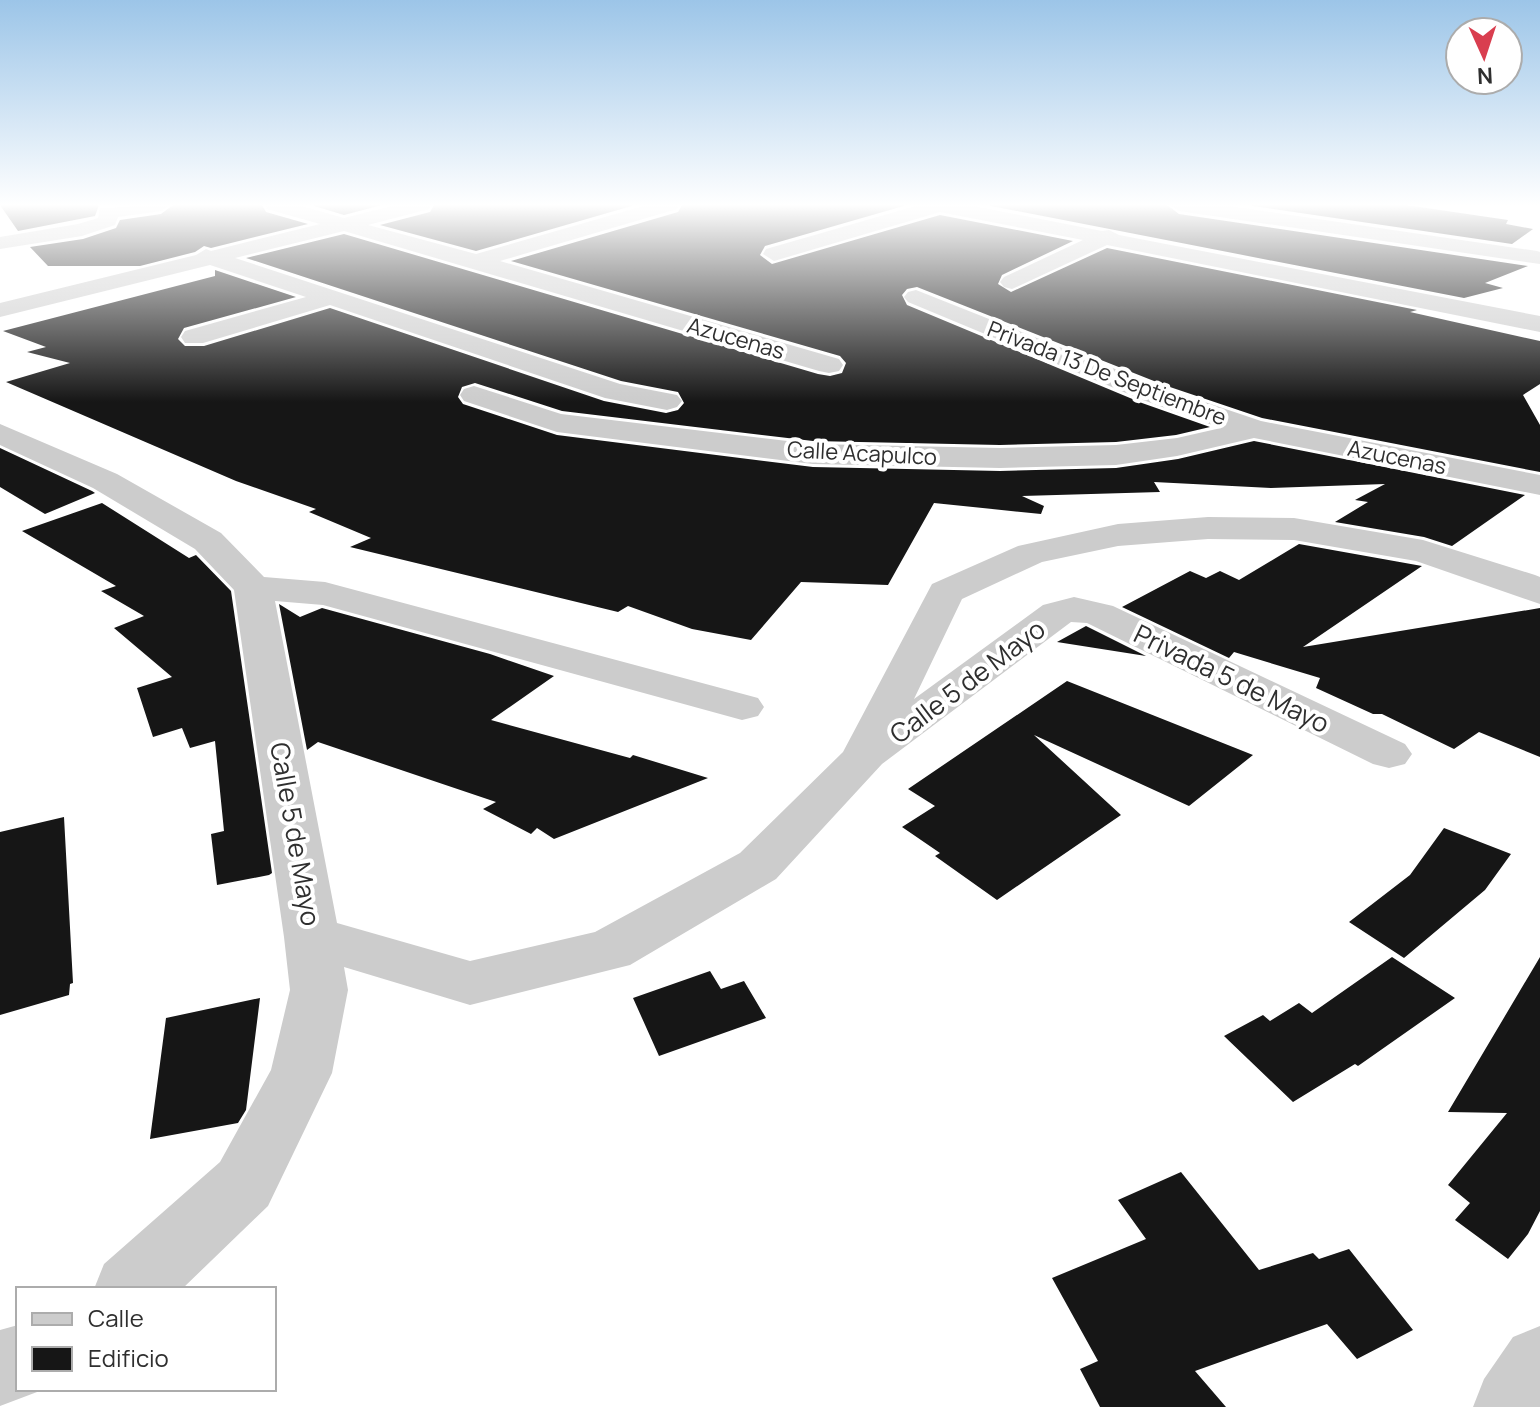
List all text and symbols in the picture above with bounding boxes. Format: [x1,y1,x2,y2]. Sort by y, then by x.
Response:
north arrow [1444,16,1524,96]
text: N [1476,61,1494,91]
street label: Azucenas [684,310,788,366]
street label: Privada 13 De Septiembre [983,314,1231,433]
street label: Azucenas [1345,433,1449,481]
street label: Calle Acapulco [786,434,938,472]
street label: Calle 5 de Mayo [882,611,1052,751]
street label: Privada 5 de Mayo [1128,615,1336,741]
street label: Calle 5 de Mayo [262,739,330,929]
legend [16,1287,276,1391]
text: Calle [88,1301,144,1334]
text: Edificio [88,1341,169,1374]

